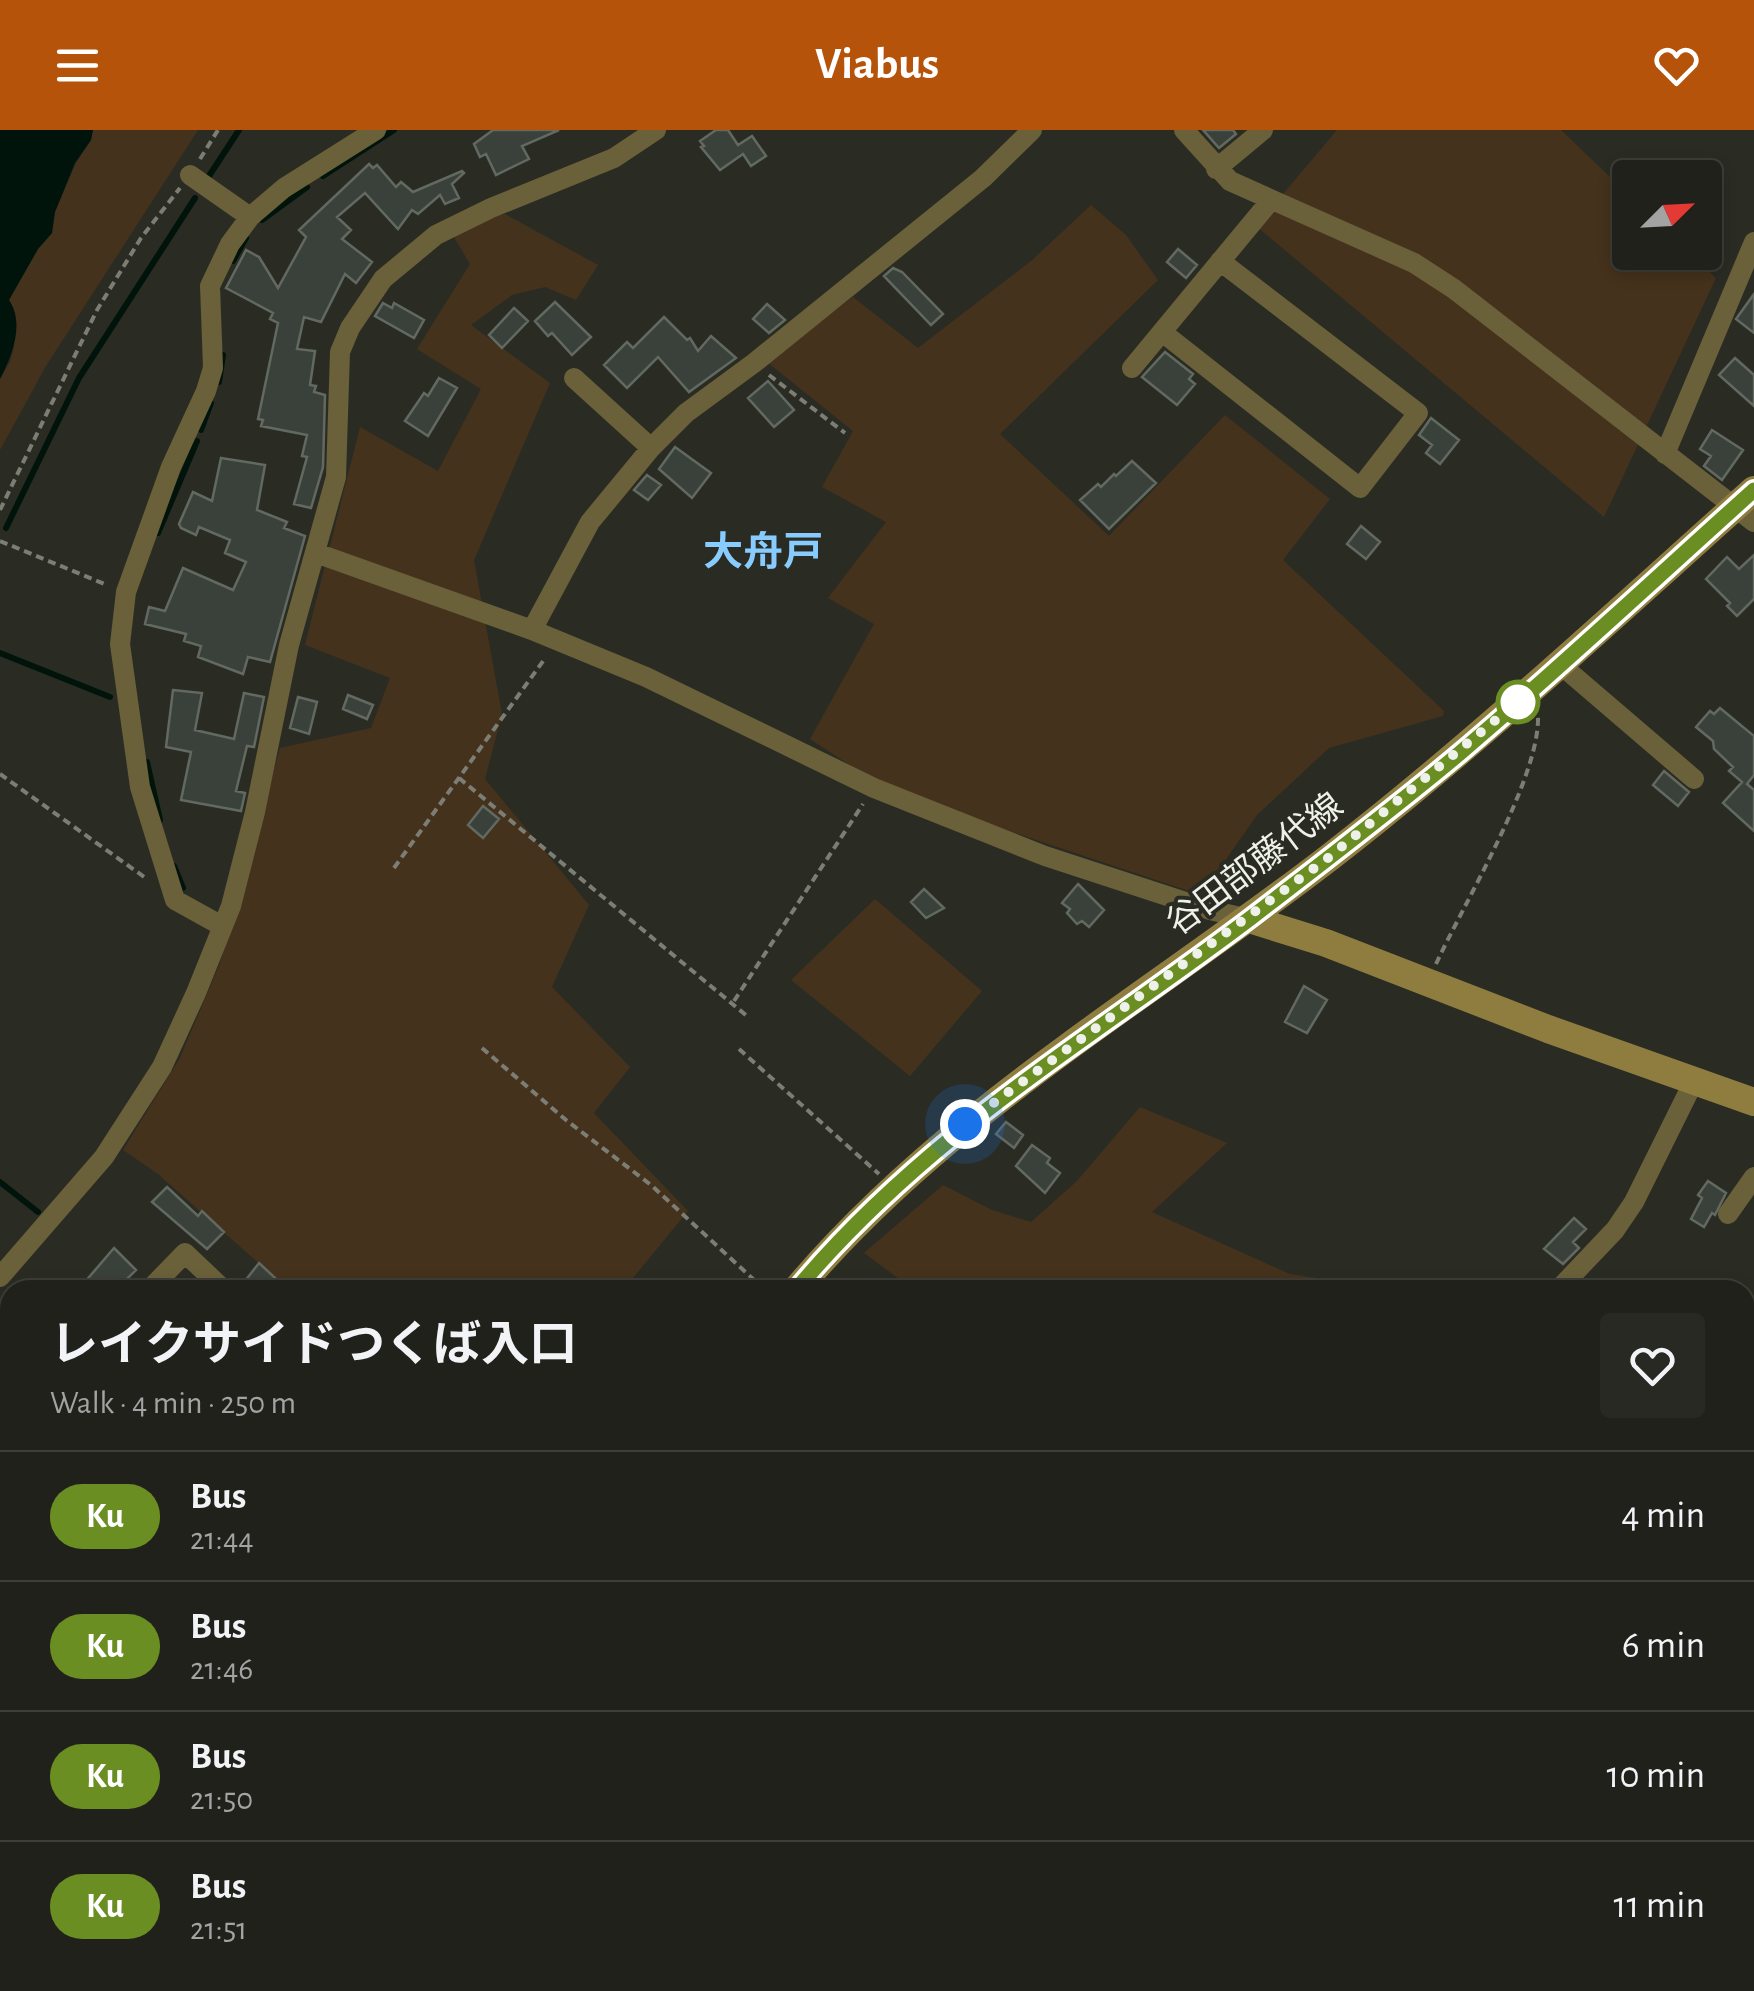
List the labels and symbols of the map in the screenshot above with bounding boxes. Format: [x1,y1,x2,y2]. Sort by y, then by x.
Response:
north arrow [1612,160,1722,270]
district label: 大舟戸 [703,530,823,573]
unlabelled marker [1497,681,1539,723]
street label: 谷田部藤代線 [1159,786,1349,942]
your location [940,1099,990,1149]

